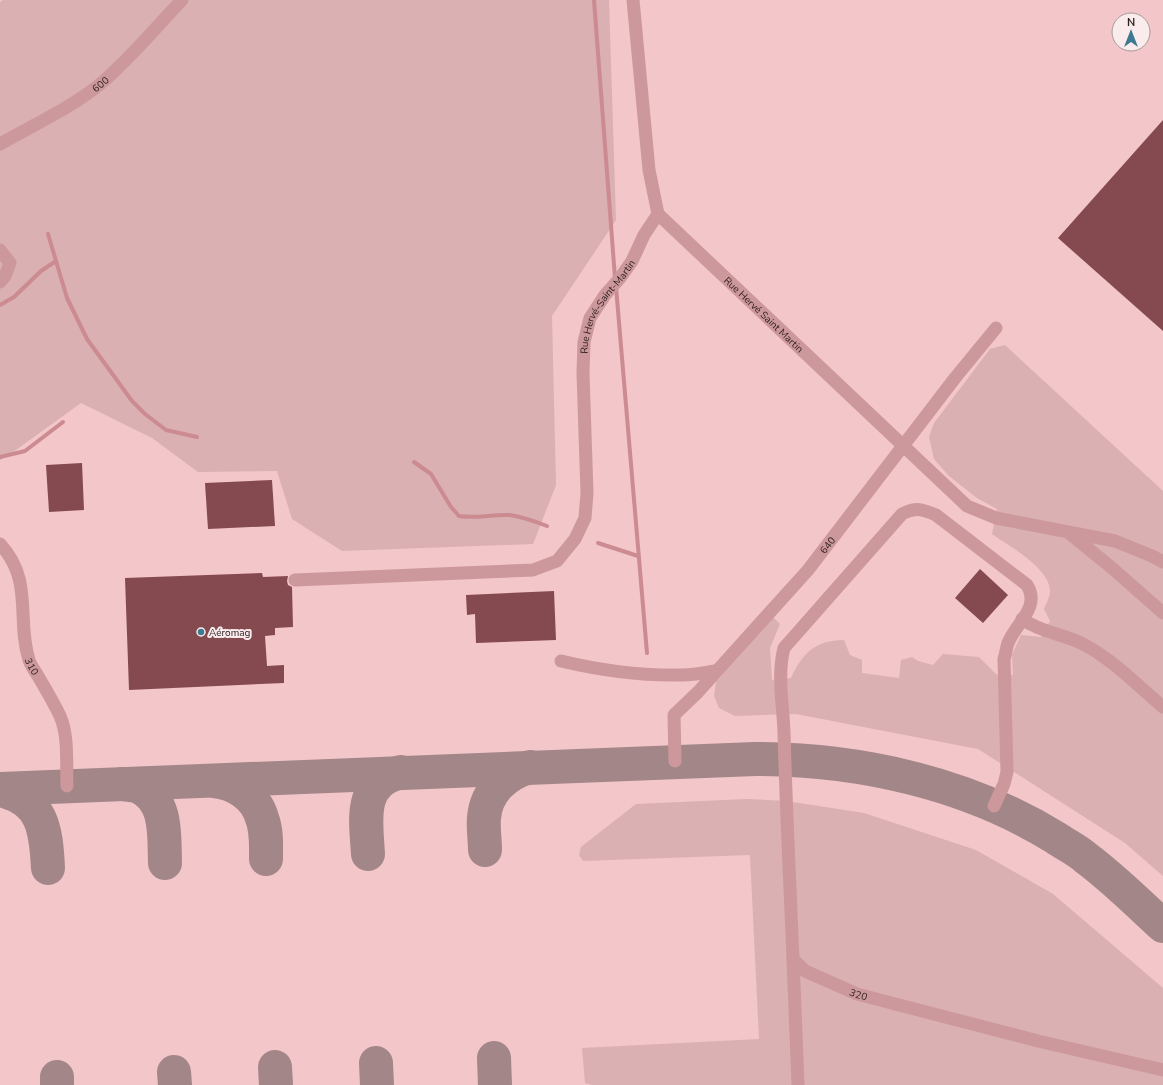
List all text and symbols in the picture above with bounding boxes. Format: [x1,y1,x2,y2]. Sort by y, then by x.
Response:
north arrow [1111,12,1151,52]
text: N [1127,15,1135,30]
street label: 600 [90,74,112,96]
street label: Rue Hervé-Saint-Martin [578,257,639,354]
street label: Rue Hervé Saint Martin [721,274,806,356]
street label: 640 [817,534,839,557]
place label: Aéromag [209,626,250,640]
marker: Aéromag [196,627,206,637]
street label: 310 [21,656,42,678]
street label: 320 [847,986,869,1004]

